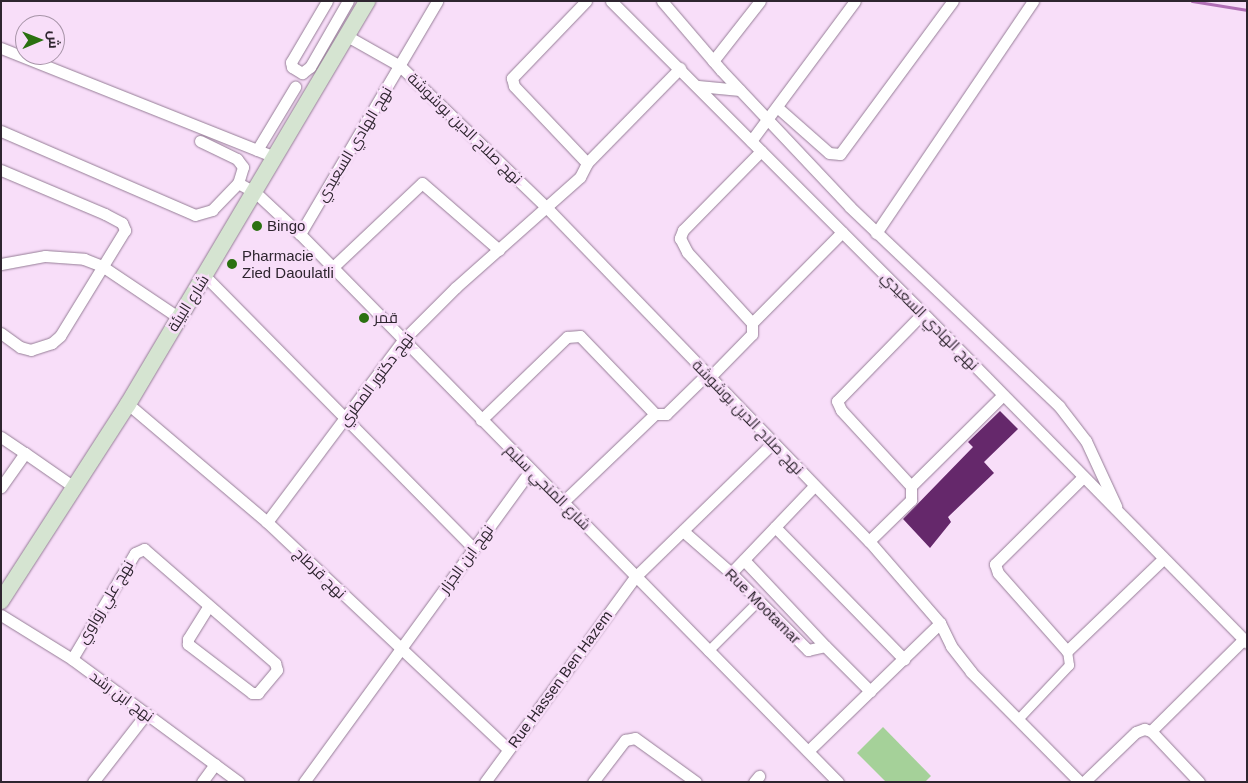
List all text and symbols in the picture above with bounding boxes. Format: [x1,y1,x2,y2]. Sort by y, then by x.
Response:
north arrow [15,15,65,65]
text: ش [46,31,62,49]
street label: نهج صلاح الدين بوشوشة [404,69,526,187]
street label: نهج الهادي السعيدي [312,83,396,205]
place label: Bingo [267,217,305,235]
marker: Bingo [251,220,263,232]
place label: Pharmacie Zied Daoulatli [242,246,334,281]
marker: Pharmacie Zied Daoulatli [226,258,238,270]
street label: نهج الهادي السعيدي [877,268,983,374]
street label: شارع البيئة [164,271,212,335]
place label: قمر [374,309,398,327]
marker: قمر [358,312,370,324]
street label: نهج دكتور المطري [335,329,417,429]
street label: نهج صلاح الدين بوشوشة [689,356,807,478]
street label: شارع المنجي سليم [501,440,595,534]
street label: نهج ابن الجزار [435,521,497,597]
street label: نهج قرطاج [290,544,350,602]
street label: نهج علي زواوي [73,557,137,647]
street label: Rue Mootamar [722,565,804,647]
street label: Rue Hassen Ben Hazem [504,607,616,751]
street label: نهج ابن رشد [87,667,157,725]

